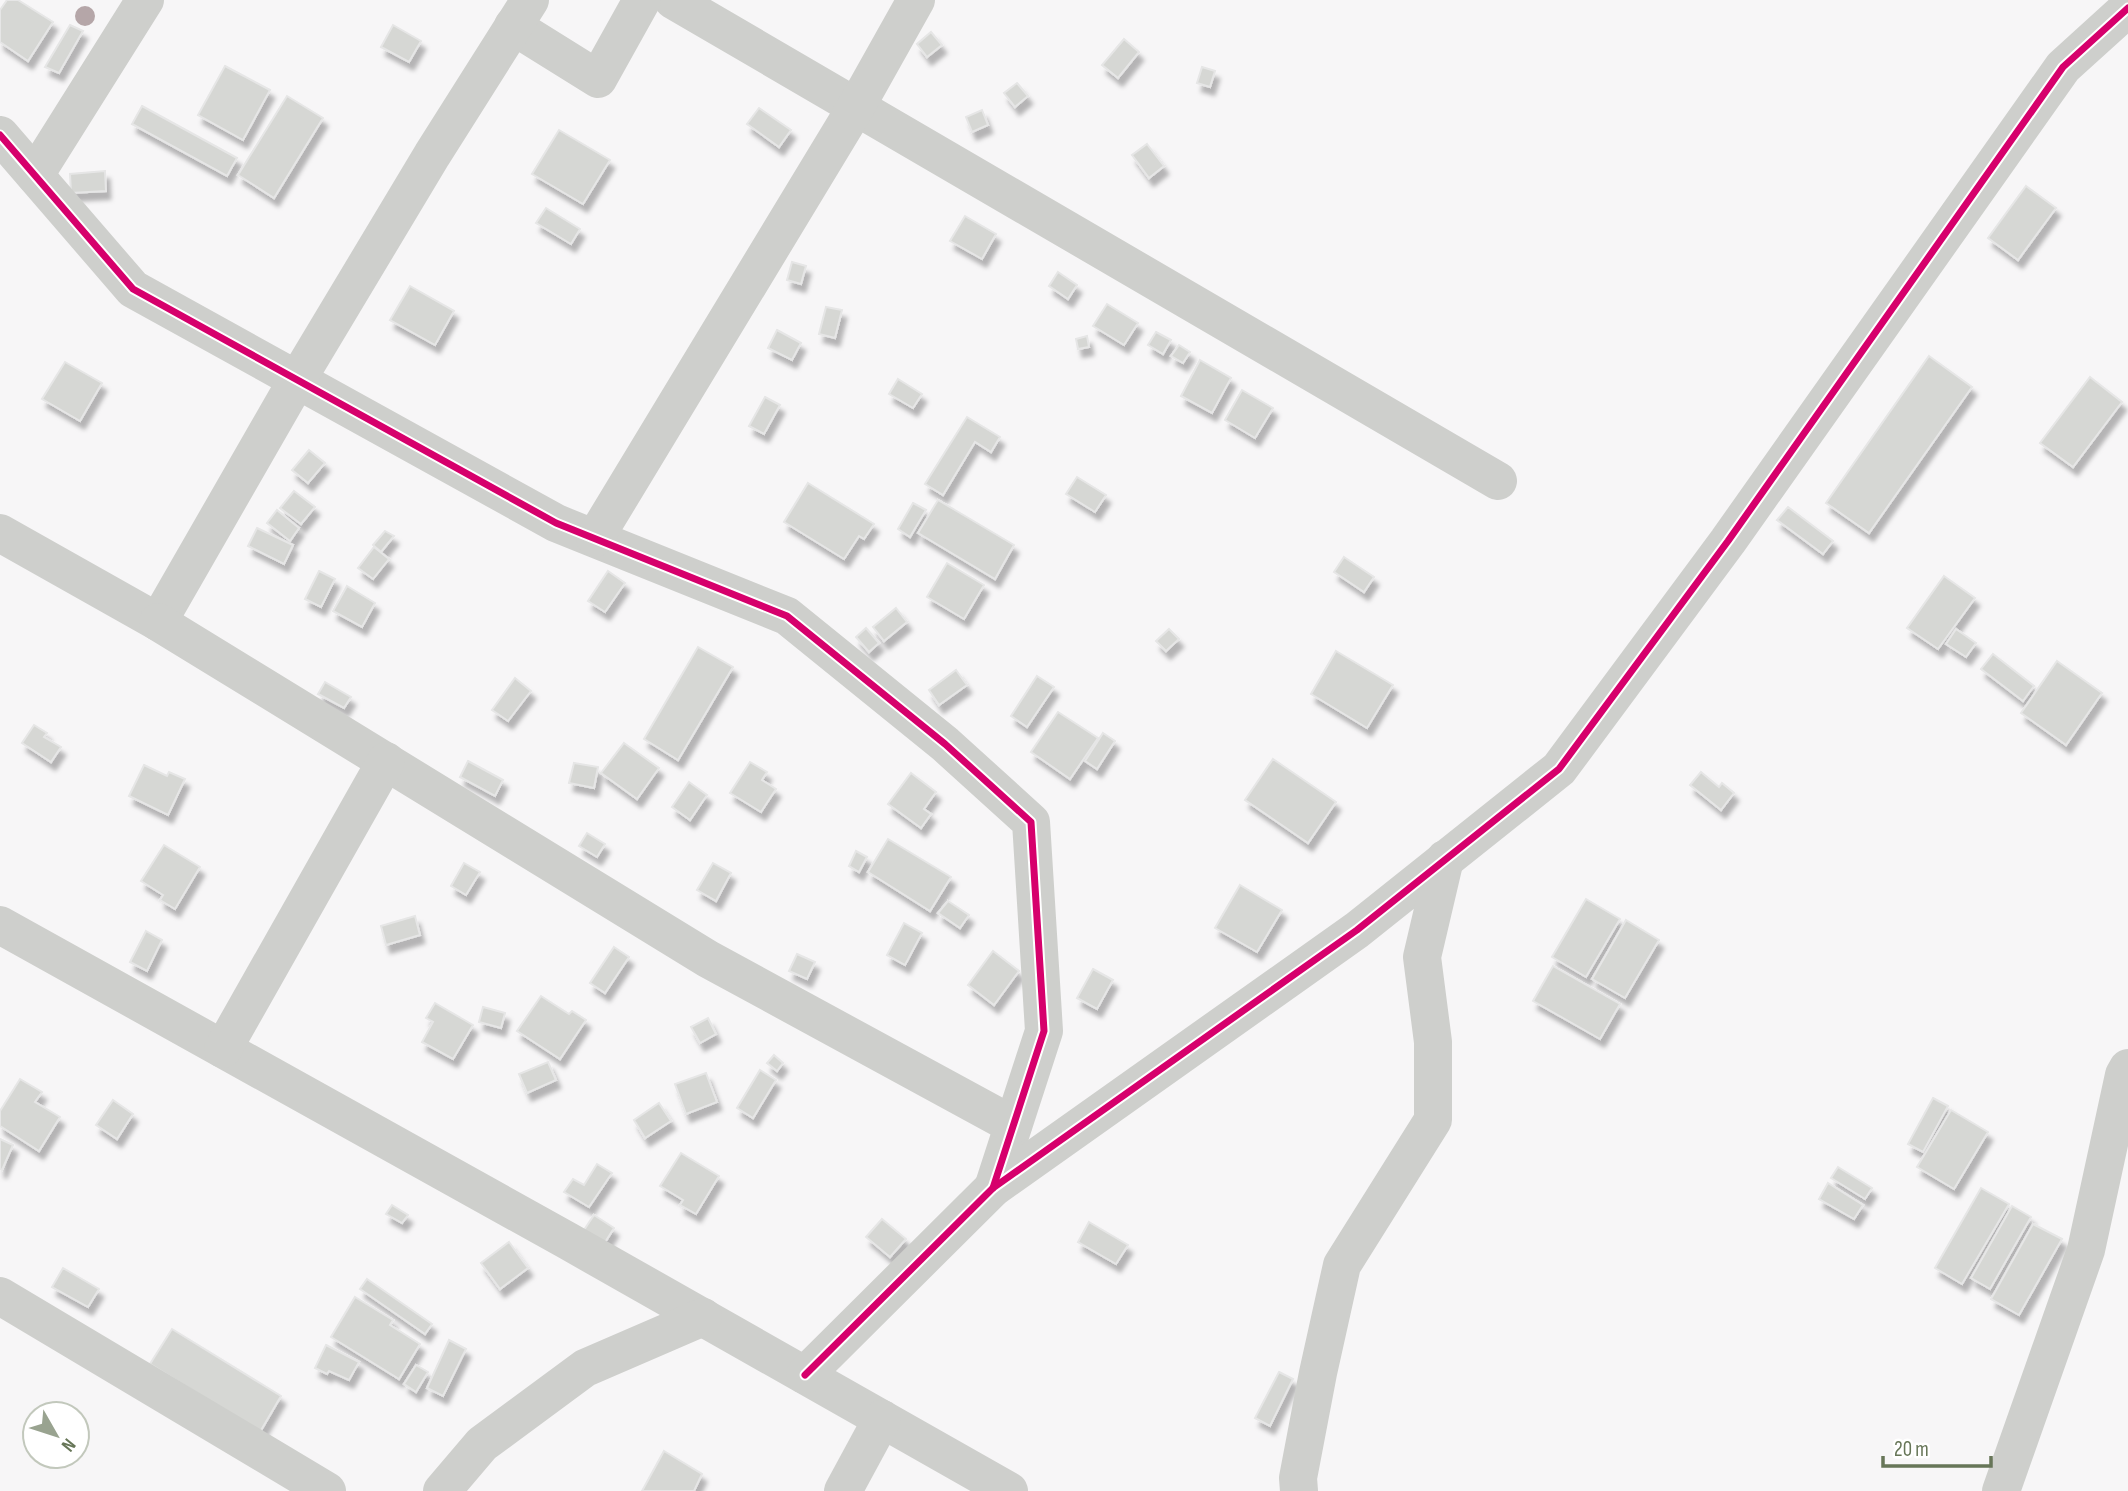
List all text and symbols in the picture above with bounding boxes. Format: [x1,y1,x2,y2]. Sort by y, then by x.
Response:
north arrow [21,1400,91,1470]
scale bar [1883,1424,1992,1468]
text: N [56,1434,80,1456]
text: 20 m [1894,1437,1929,1462]

